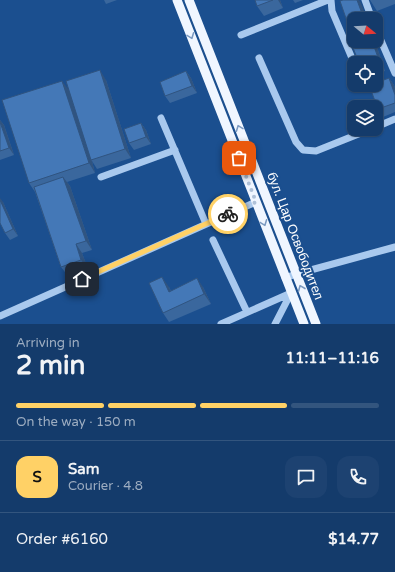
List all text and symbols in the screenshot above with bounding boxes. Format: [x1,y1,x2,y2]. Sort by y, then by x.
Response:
north arrow [347,12,383,48]
map controls [347,12,383,136]
one-way arrow [187,33,195,40]
button: locate [347,56,383,92]
button: layers [347,100,383,136]
one-way arrow [235,124,243,131]
pin [222,141,256,175]
icon: bag [228,147,250,169]
street label: бул. Цар Освободител [263,170,327,302]
courier [208,194,248,234]
icon: bike [217,203,239,225]
one-way arrow [259,219,267,226]
pin [65,262,99,296]
icon: home [71,268,93,290]
one-way arrow [298,284,306,291]
text: Arriving in [16,335,80,351]
text: 11:11–11:16 [286,349,379,367]
text: 2 min [16,350,85,381]
text: On the way · 150 m [16,414,136,430]
button: chat [285,456,327,498]
button: phone [337,456,379,498]
text: Sam [68,460,99,478]
text: S [32,468,42,486]
text: Courier · 4.8 [68,478,143,494]
text: Order #6160 [16,530,108,548]
text: $14.77 [328,530,379,548]

